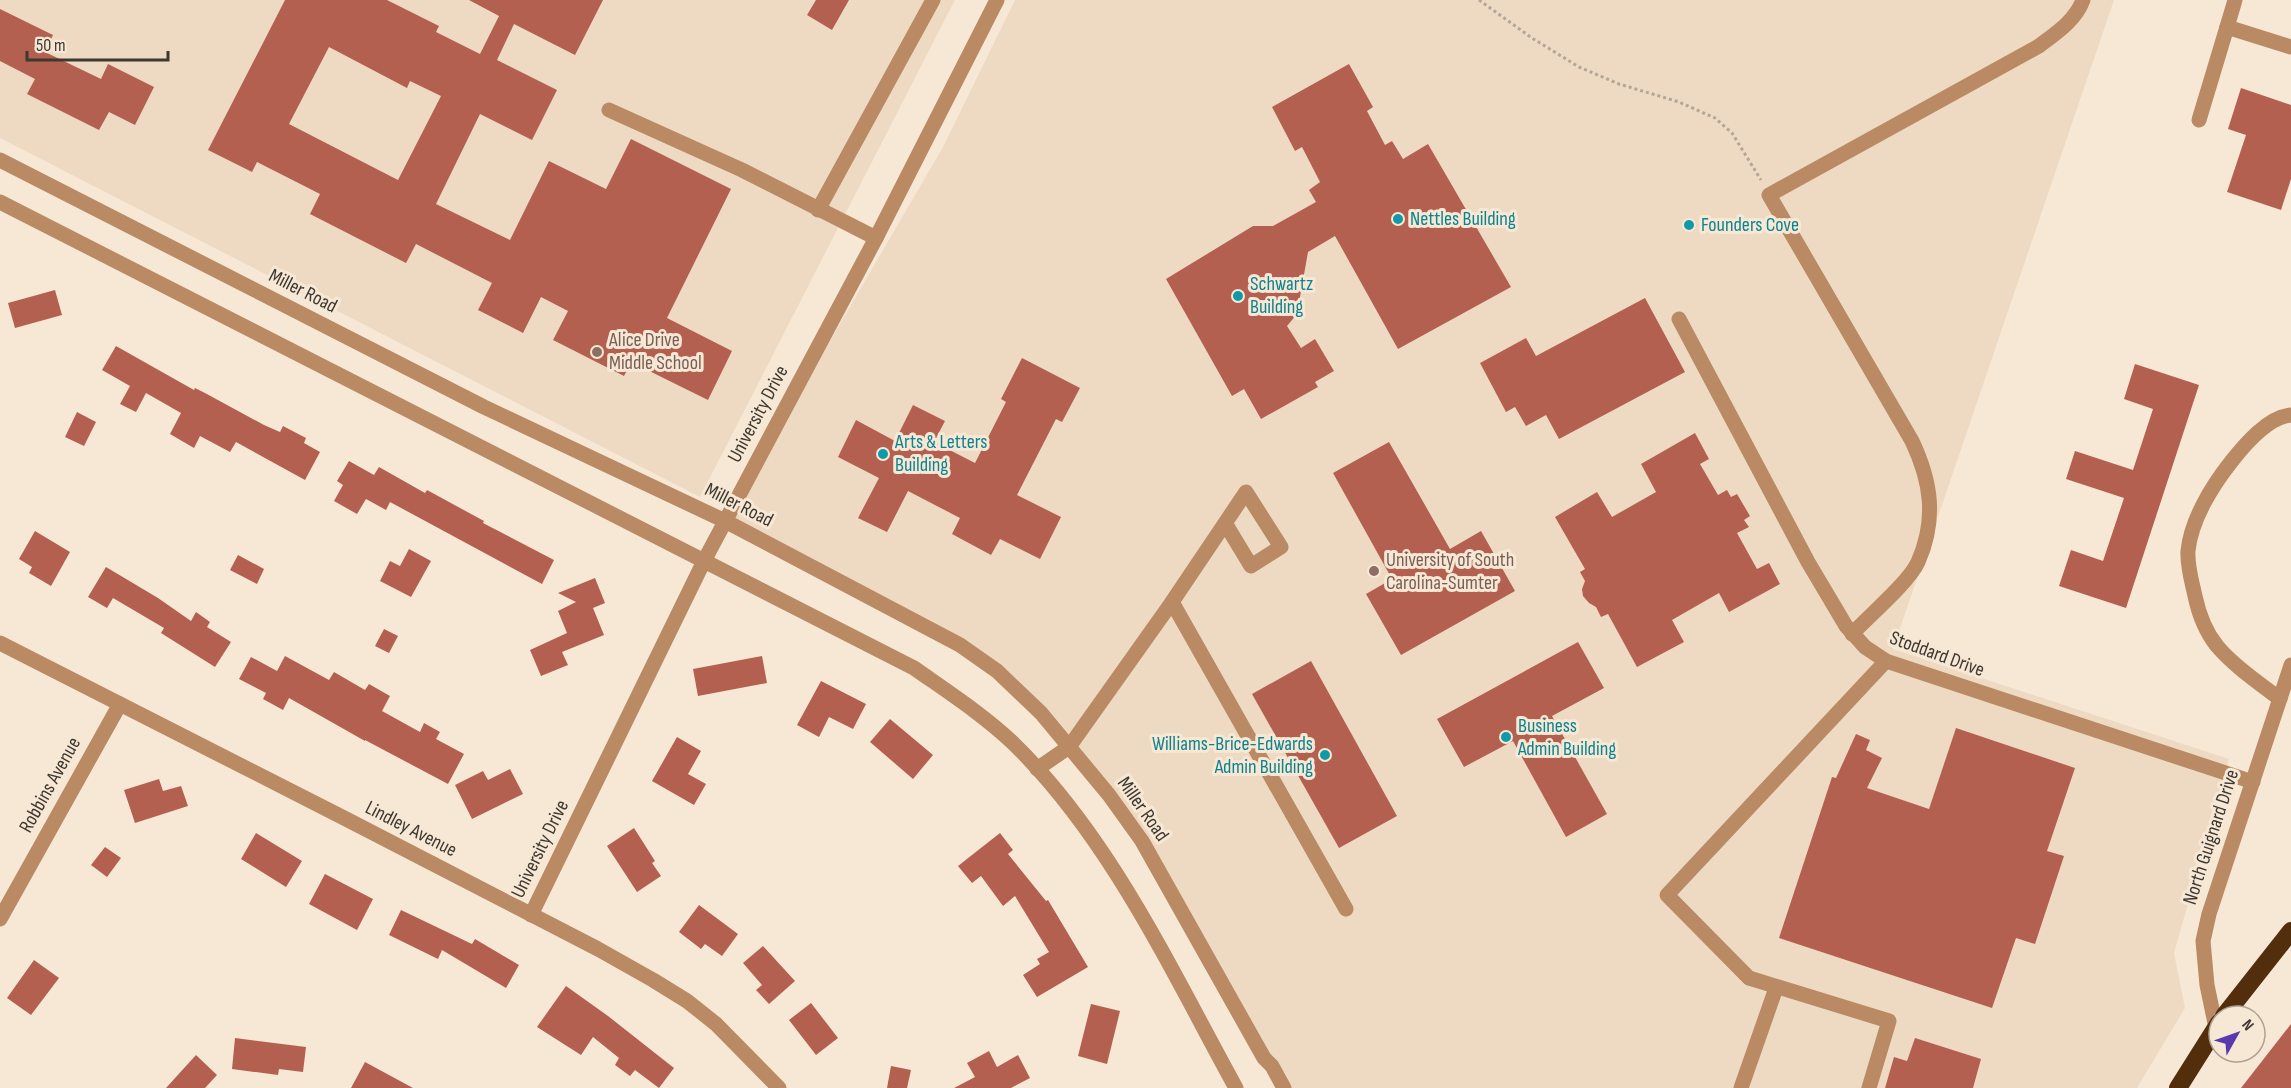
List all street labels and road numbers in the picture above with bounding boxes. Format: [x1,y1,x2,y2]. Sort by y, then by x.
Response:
street label: Miller Road [265,264,341,318]
street label: University Drive [722,362,794,466]
street label: Miller Road [701,478,777,532]
street label: Stoddard Drive [1886,626,1988,682]
street label: Robbins Avenue [14,733,86,837]
street label: North Guignard Drive [2178,766,2244,908]
street label: Miller Road [1112,772,1174,846]
street label: Lindley Avenue [361,796,461,862]
street label: University Drive [506,796,574,902]

